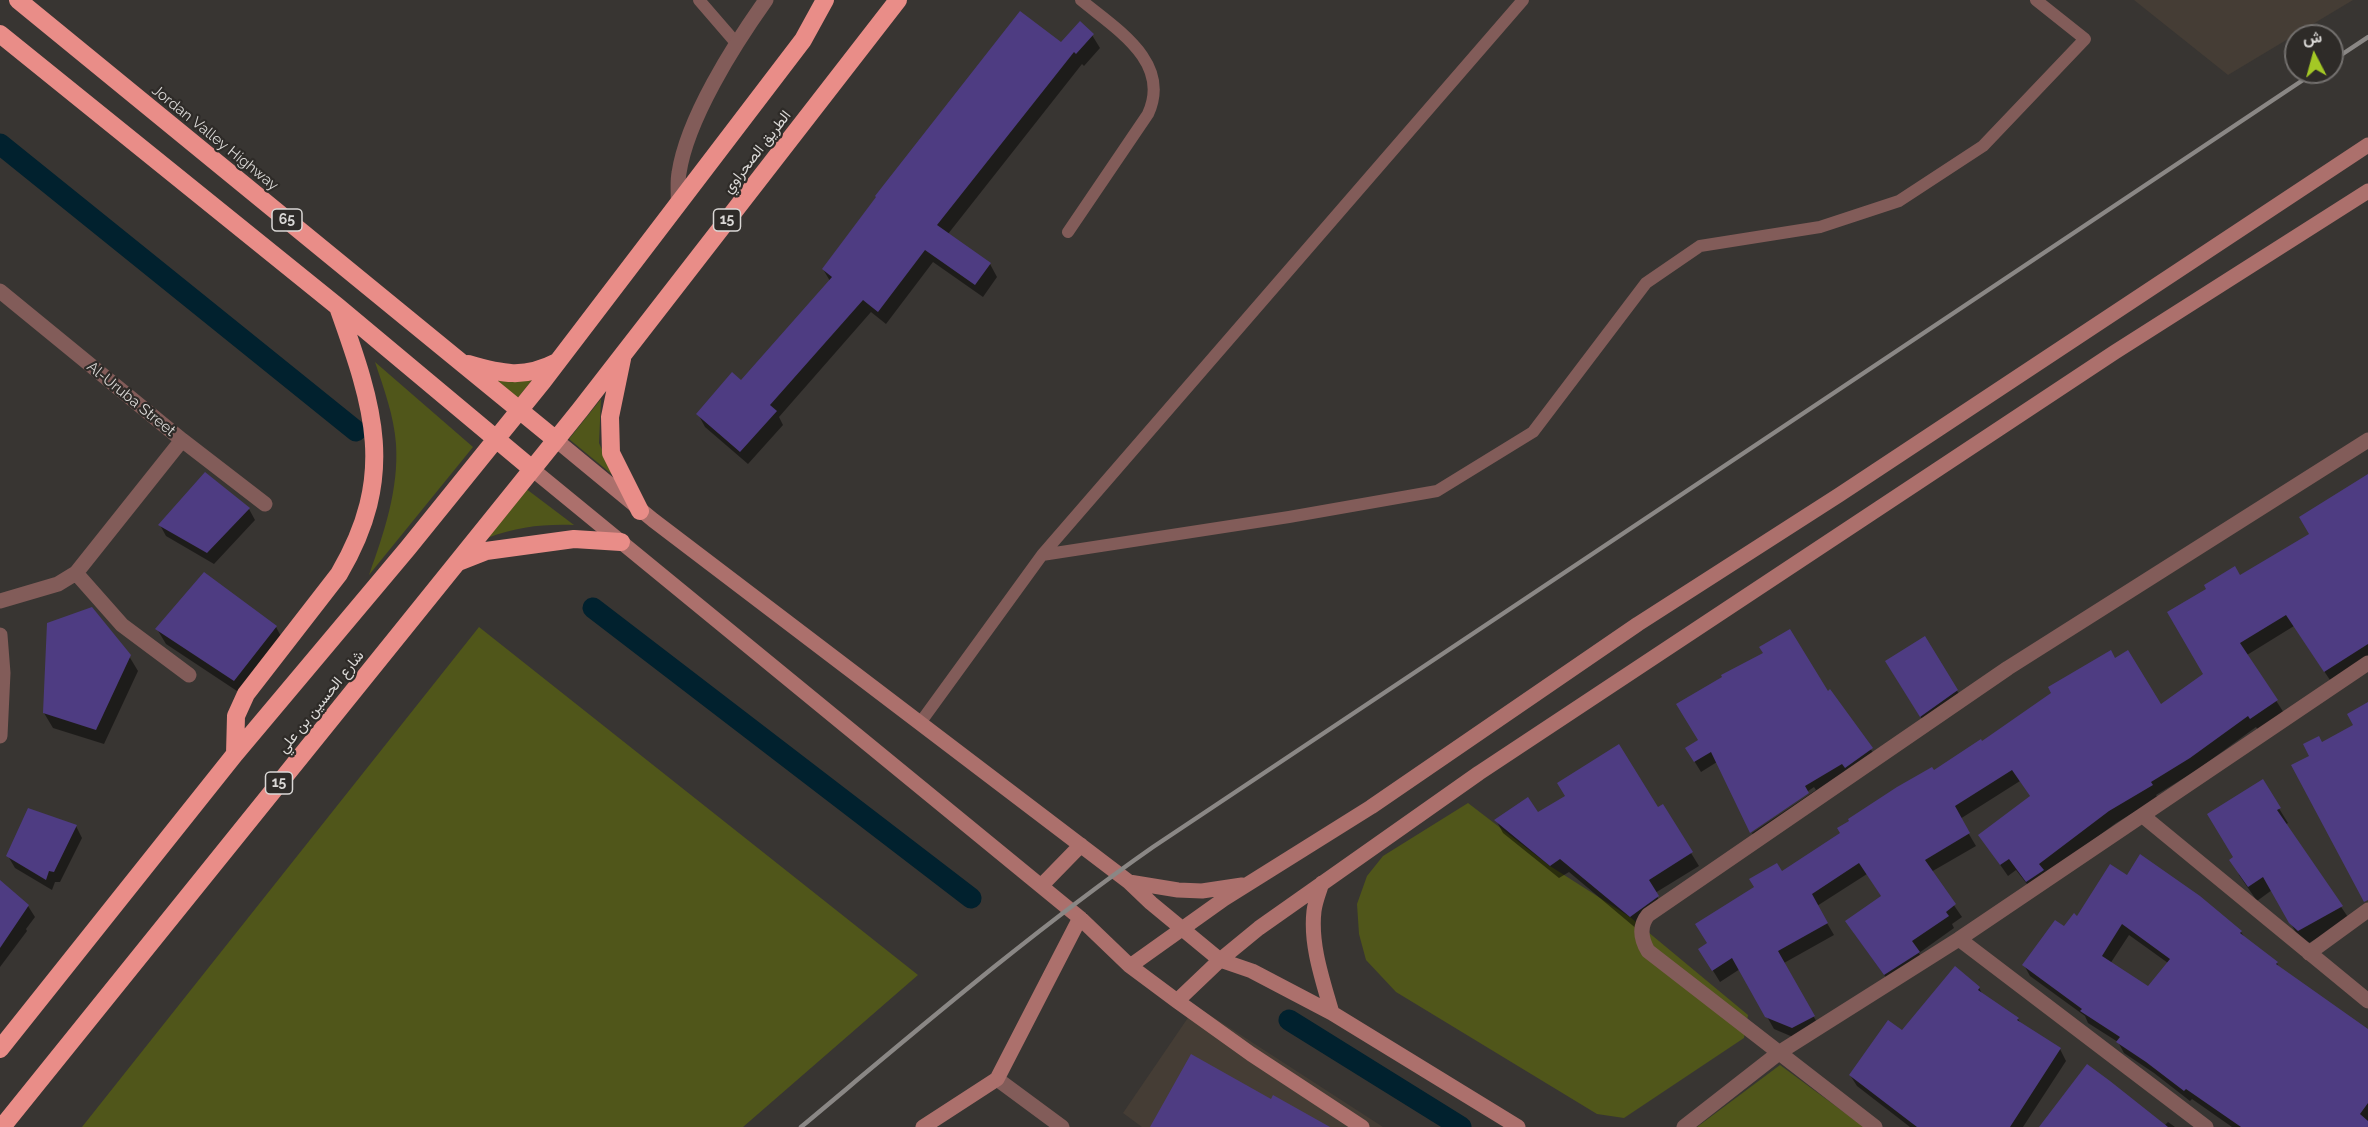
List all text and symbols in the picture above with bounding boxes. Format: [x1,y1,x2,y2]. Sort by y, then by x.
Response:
north arrow [2284,24,2344,84]
text: ش [2302,27,2323,48]
street label: Jordan Valley Highway [148,81,282,195]
street label: الطريق الصحراوي [719,107,795,197]
road number: 65 [272,209,302,231]
road number: 15 [714,209,740,231]
street label: Al-Uruba Street [83,358,179,440]
street label: شارع الحسين بن علي [274,647,368,757]
road number: 15 [266,772,292,794]

